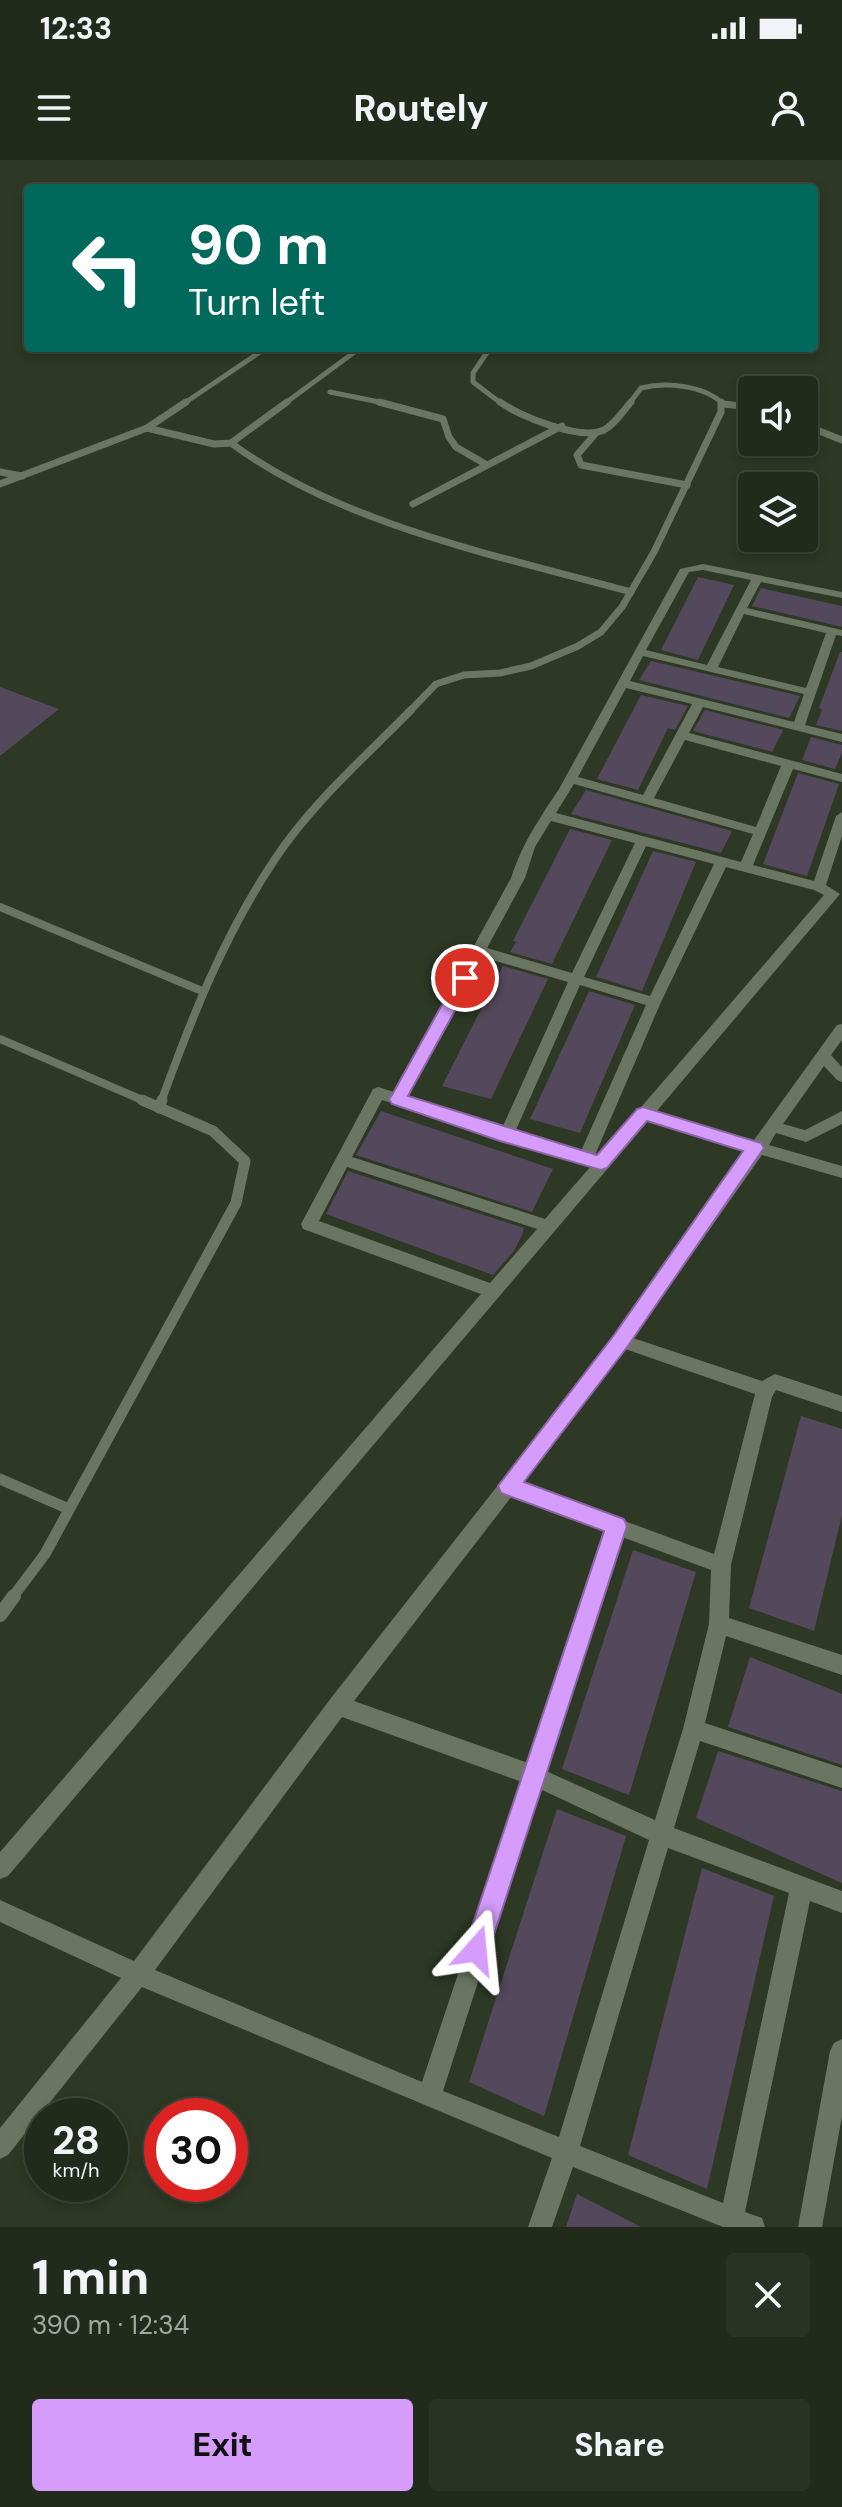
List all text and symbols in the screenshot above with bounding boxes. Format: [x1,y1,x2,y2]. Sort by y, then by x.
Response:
text: 12:33 [40,9,112,48]
text: Routely [354,85,488,132]
icon: menu [32,86,76,130]
icon: person [766,86,810,130]
text: 90 m [188,208,329,281]
icon: left [56,216,160,320]
text: Turn left [188,279,325,326]
map controls [738,376,818,552]
button: sound [738,376,818,456]
button: layers [738,472,818,552]
pin [431,944,499,1012]
icon: arrive [443,956,487,1000]
position arrow [434,1908,518,1992]
speed limit sign: 30 [144,2098,248,2202]
text: 28 [52,2114,100,2166]
text: km/h [52,2157,100,2183]
text: 1 min [32,2246,149,2309]
button: close [726,2253,810,2337]
text: 390 m · 12:34 [32,2308,189,2342]
button: Exit [32,2399,413,2491]
button: Share [429,2399,810,2491]

